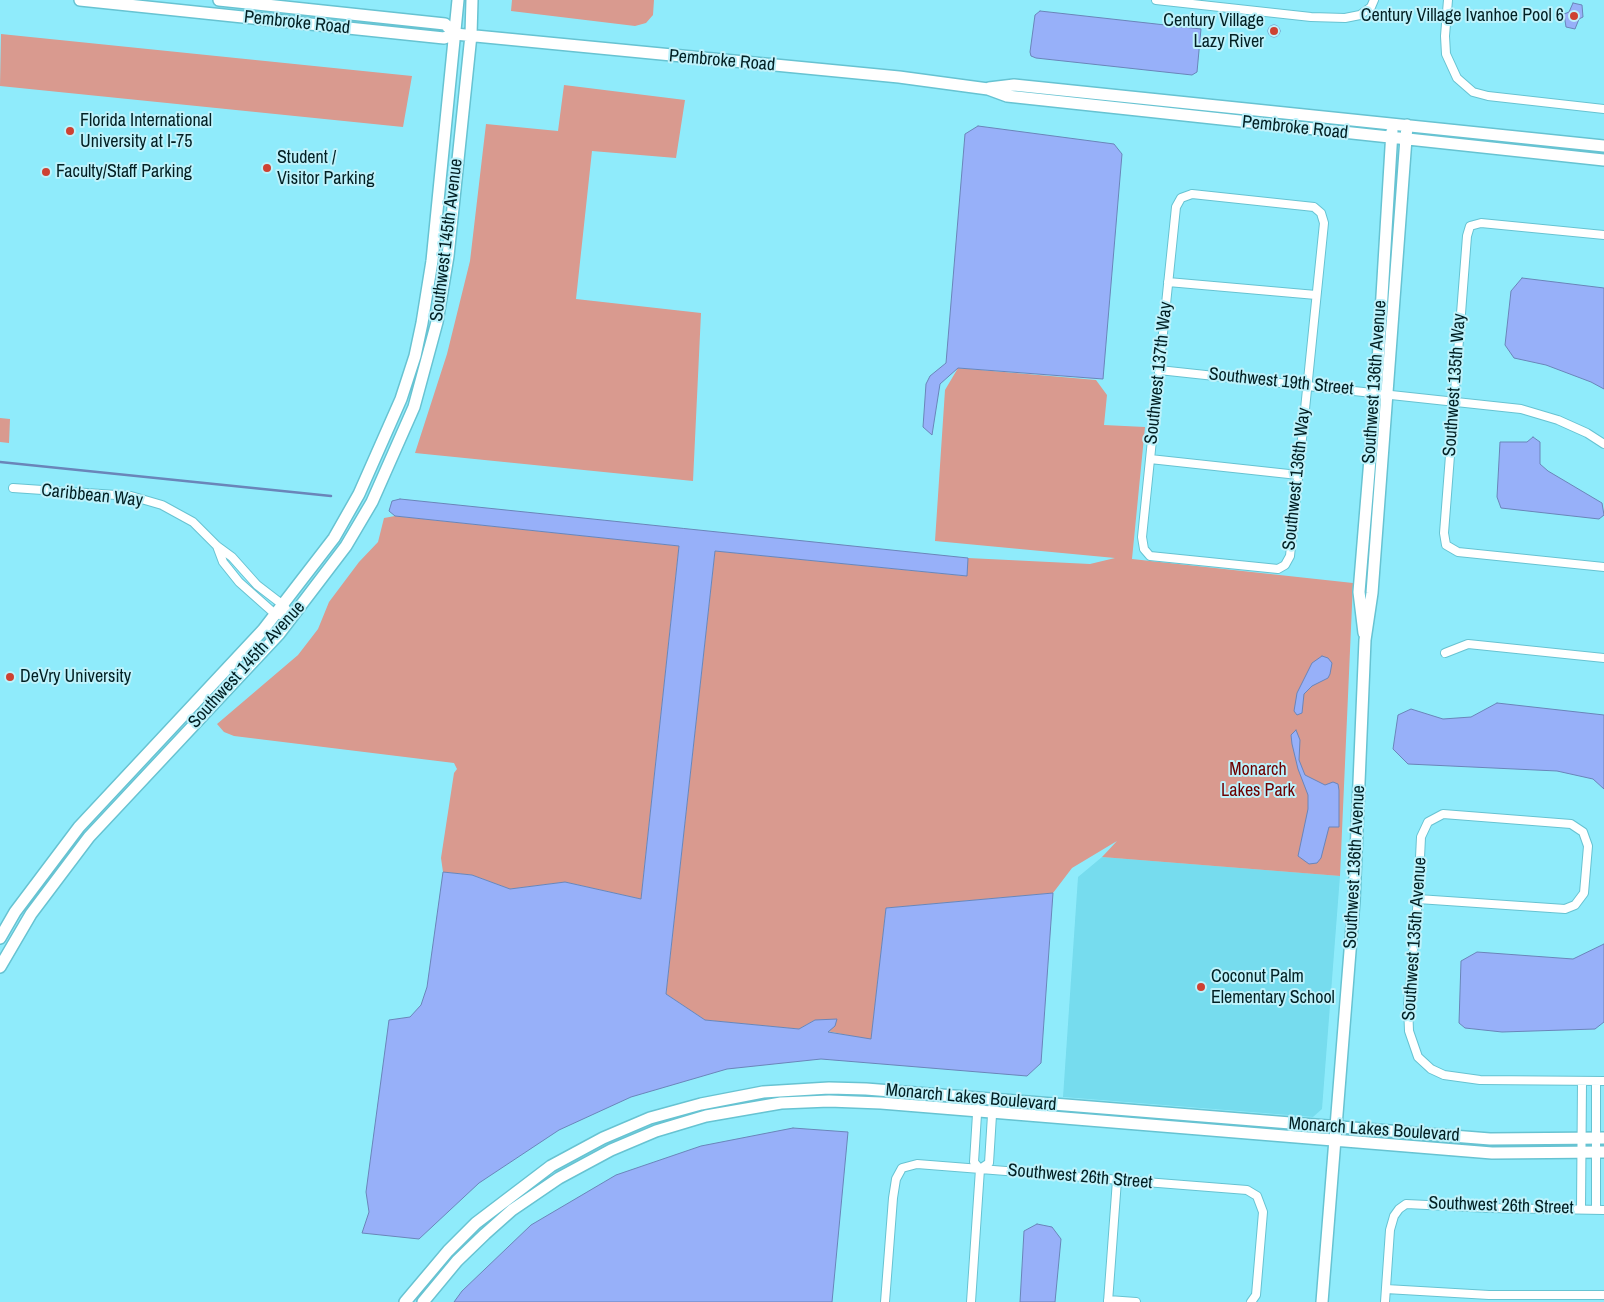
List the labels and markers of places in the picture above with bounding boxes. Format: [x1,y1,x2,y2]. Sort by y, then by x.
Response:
place label: Century Village Ivanhoe Pool 6 [1361,5,1564,27]
place label: Century Village Lazy River [1163,10,1264,52]
marker: Century Village Ivanhoe Pool 6 [1568,10,1580,22]
marker: Century Village Lazy River [1268,25,1280,37]
place label: Florida International University at I-75 [80,110,212,152]
marker: Florida International University at I-75 [64,125,76,137]
place label: Student / Visitor Parking [277,147,374,190]
place label: Faculty/Staff Parking [56,161,192,183]
marker: Student / Visitor Parking [261,162,273,174]
marker: Faculty/Staff Parking [40,166,52,178]
place label: DeVry University [20,666,131,688]
marker: DeVry University [4,671,16,683]
place label: Coconut Palm Elementary School [1211,966,1335,1009]
marker: Coconut Palm Elementary School [1195,981,1207,993]

